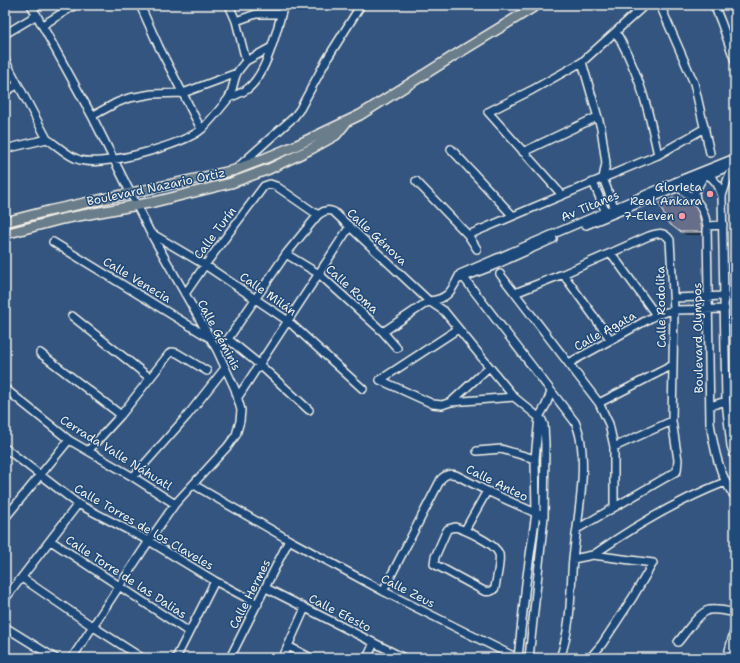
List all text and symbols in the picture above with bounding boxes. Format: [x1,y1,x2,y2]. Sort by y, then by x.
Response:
street label: Boulevard Nazario Ortiz [85,164,227,210]
place label: Glorieta Real Ankara [630,179,703,209]
street label: Av Titanes [558,187,622,225]
marker: Glorieta Real Ankara [705,189,715,199]
street label: Calle Turín [190,204,240,262]
street label: Calle Génova [344,205,411,269]
place label: 7-Eleven [623,208,674,224]
marker: 7-Eleven [677,211,687,221]
street label: Calle Venecia [100,253,174,307]
street label: Calle Roma [322,261,382,317]
street label: Calle Rodolita [652,265,670,348]
street label: Calle Milán [236,269,300,319]
street label: Boulevard Olympos [689,282,707,394]
street label: Calle Géminis [194,297,244,373]
street label: Calle Agata [571,307,639,355]
street label: Cerrada Valle Náhuatl [57,412,175,494]
street label: Calle Anteo [463,461,531,505]
street label: Calle Torres de los Claveles [71,480,217,574]
street label: Calle Torre de las Dalias [62,532,190,622]
street label: Calle Hermes [226,556,274,631]
street label: Calle Zeus [378,571,438,612]
street label: Calle Efesto [306,590,374,636]

